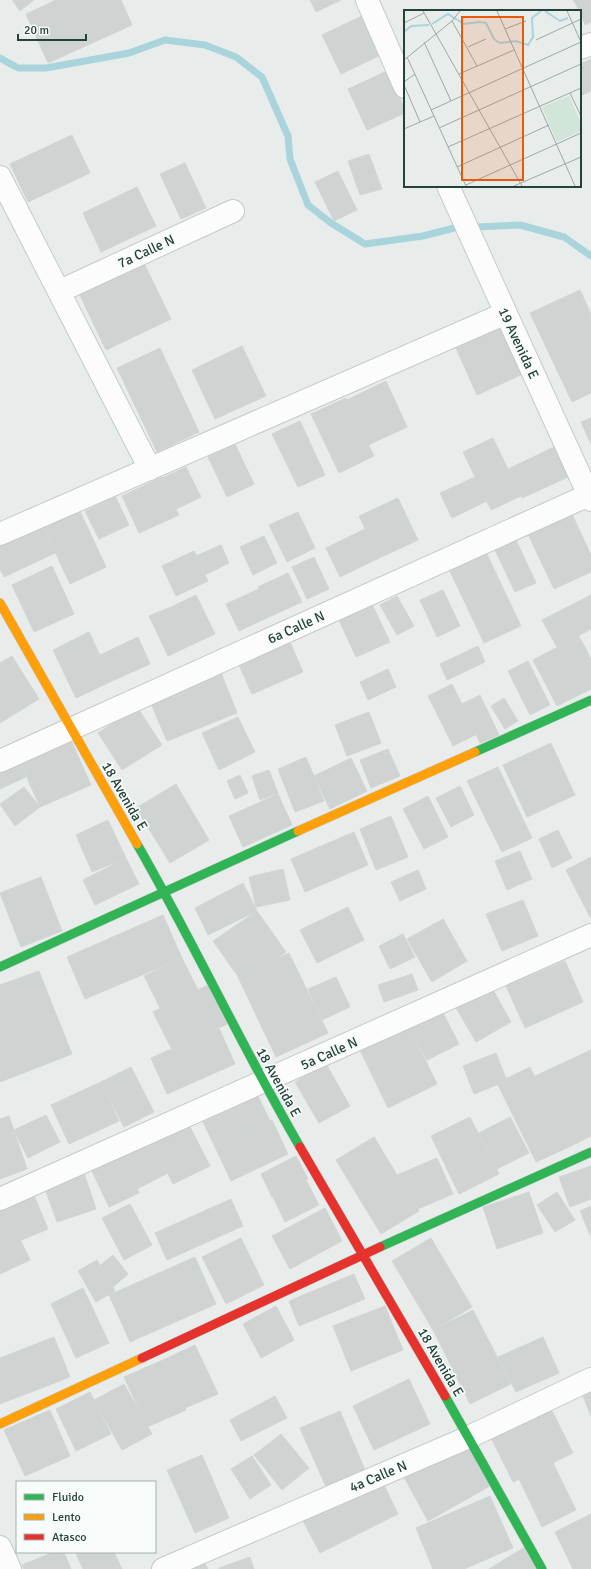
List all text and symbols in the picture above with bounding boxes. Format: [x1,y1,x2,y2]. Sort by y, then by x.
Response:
inset map [404,10,581,187]
scale bar [18,16,86,42]
text: 20 m [24,23,49,38]
street label: 7a Calle N [115,231,177,272]
street label: 19 Avenida E [495,305,542,382]
street label: 6a Calle N [265,607,327,648]
street label: 18 Avenida E [98,759,151,834]
street label: 5a Calle N [298,1033,360,1074]
street label: 18 Avenida E [253,1045,305,1120]
street label: 18 Avenida E [414,1325,467,1400]
street label: 4a Calle N [347,1457,409,1496]
legend [16,1481,156,1553]
text: Fluido [52,1490,84,1505]
text: Lento [52,1510,81,1525]
text: Atasco [52,1530,87,1545]

